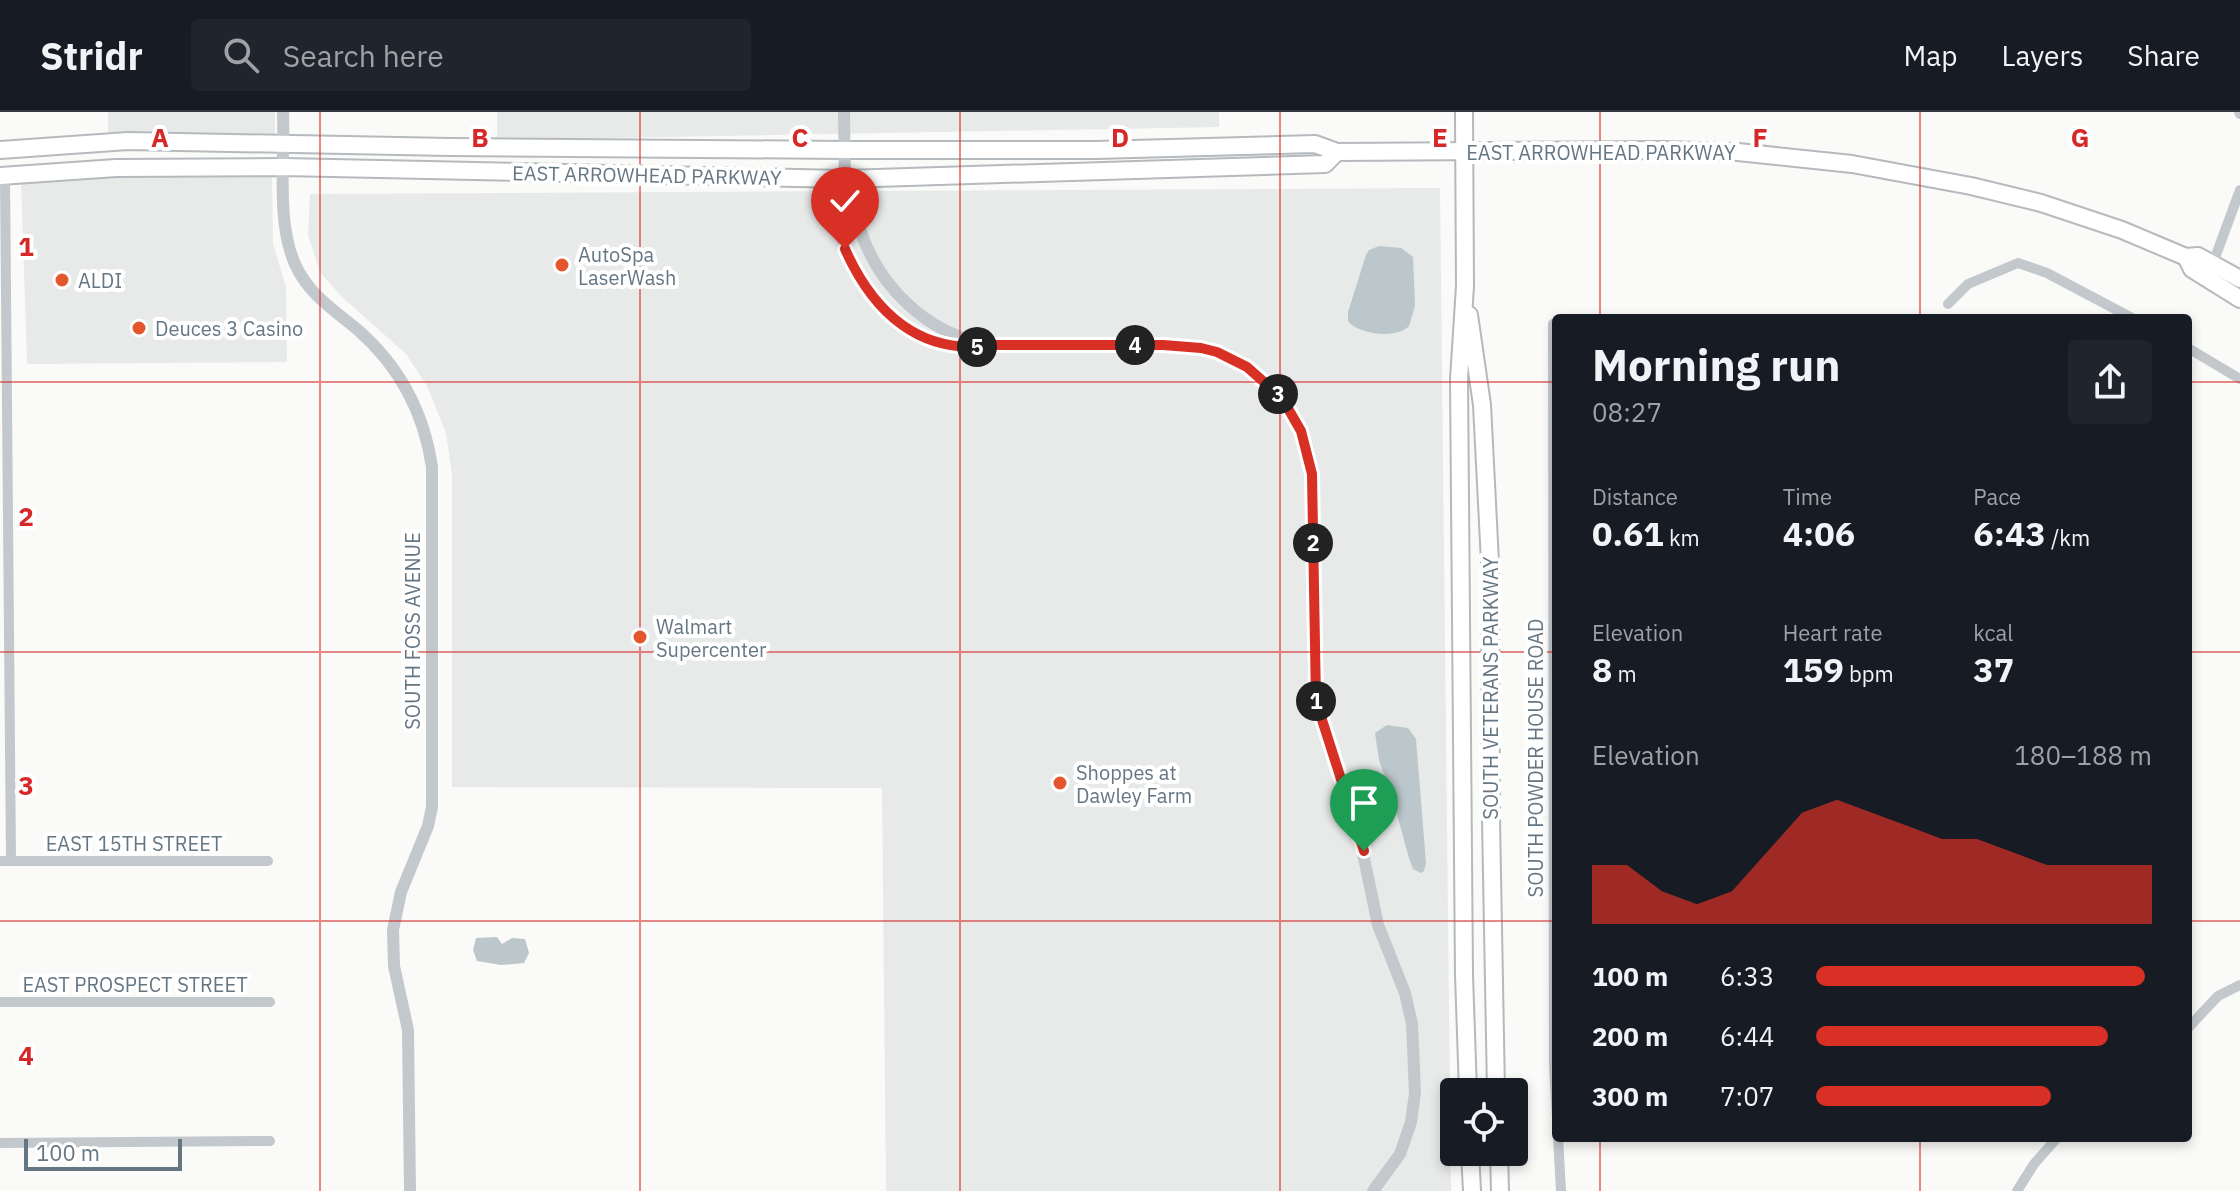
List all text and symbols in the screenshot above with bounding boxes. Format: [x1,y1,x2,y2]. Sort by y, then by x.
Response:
search box [191,19,751,91]
text: Stridr [40,31,143,80]
icon: search [219,33,263,77]
text: Search here [283,36,444,75]
text: Map [1903,37,1957,74]
text: Layers [2001,37,2083,74]
text: Share [2127,37,2200,74]
text: A [151,120,169,154]
text: B [471,120,489,154]
text: C [792,120,809,154]
text: D [1111,120,1129,154]
text: E [1432,120,1448,154]
text: F [1752,120,1768,154]
text: G [2071,120,2089,154]
street label: EAST ARROWHEAD PARKWAY [1466,139,1736,166]
street label: EAST ARROWHEAD PARKWAY [512,159,782,191]
pin [811,167,879,249]
icon: check [823,179,867,223]
text: 1 [18,229,34,263]
place label: AutoSpa LaserWash [578,241,676,291]
marker: AutoSpa LaserWash [553,256,571,274]
place label: ALDI [78,267,122,294]
marker: ALDI [53,271,71,289]
place label: Deuces 3 Casino [155,315,303,342]
marker: Deuces 3 Casino [130,319,148,337]
pin: 4 [1115,325,1155,365]
pin: 5 [957,327,997,367]
text: 4 [1128,330,1142,359]
text: 5 [970,332,984,361]
text: Morning run [1592,336,1841,393]
button: share [2068,340,2152,424]
pin: 3 [1258,374,1298,414]
text: 3 [1271,379,1285,408]
text: 08:27 [1592,395,1662,429]
text: Distance [1592,482,1678,511]
text: Time [1783,482,1832,511]
text: Pace [1973,482,2021,511]
text: 2 [18,499,34,533]
text: 0.61 [1592,511,1664,555]
text: 4:06 [1783,511,1855,555]
text: 6:43 [1973,511,2046,555]
pin: 2 [1293,523,1333,563]
text: km [1664,523,1700,552]
text: /km [2046,523,2090,552]
text: 2 [1306,528,1320,557]
street label: SOUTH FOSS AVENUE [399,532,426,730]
street label: SOUTH VETERANS PARKWAY [1477,556,1504,820]
place label: Walmart Supercenter [656,613,766,663]
text: Elevation [1592,618,1683,647]
text: Heart rate [1783,618,1883,647]
text: kcal [1973,618,2013,647]
street label: SOUTH POWDER HOUSE ROAD [1522,619,1549,897]
marker: Walmart Supercenter [631,628,649,646]
text: 8 [1592,647,1612,691]
text: 159 [1783,647,1844,691]
text: 37 [1973,647,2014,691]
text: m [1612,659,1637,688]
text: bpm [1844,659,1894,688]
pin: 1 [1296,681,1336,721]
text: 1 [1309,686,1323,715]
text: Elevation [1592,738,1700,772]
text: 180–188 m [2014,738,2152,772]
place label: Shoppes at Dawley Farm [1076,759,1192,809]
text: 3 [18,768,34,802]
pin [1330,769,1398,851]
marker: Shoppes at Dawley Farm [1051,774,1069,792]
icon: arrive [1342,781,1386,825]
street label: EAST 15TH STREET [46,830,222,857]
text: 100 m [1592,959,1668,993]
text: 6:33 [1720,959,1774,993]
street label: EAST PROSPECT STREET [22,971,248,998]
text: 200 m [1592,1019,1668,1053]
text: 6:44 [1720,1019,1774,1053]
text: 4 [18,1038,34,1072]
map controls [1440,1078,1528,1166]
button: locate [1440,1078,1528,1166]
text: 300 m [1592,1079,1668,1113]
text: 7:07 [1720,1079,1774,1113]
scale bar [24,1135,182,1171]
text: 100 m [36,1138,100,1167]

